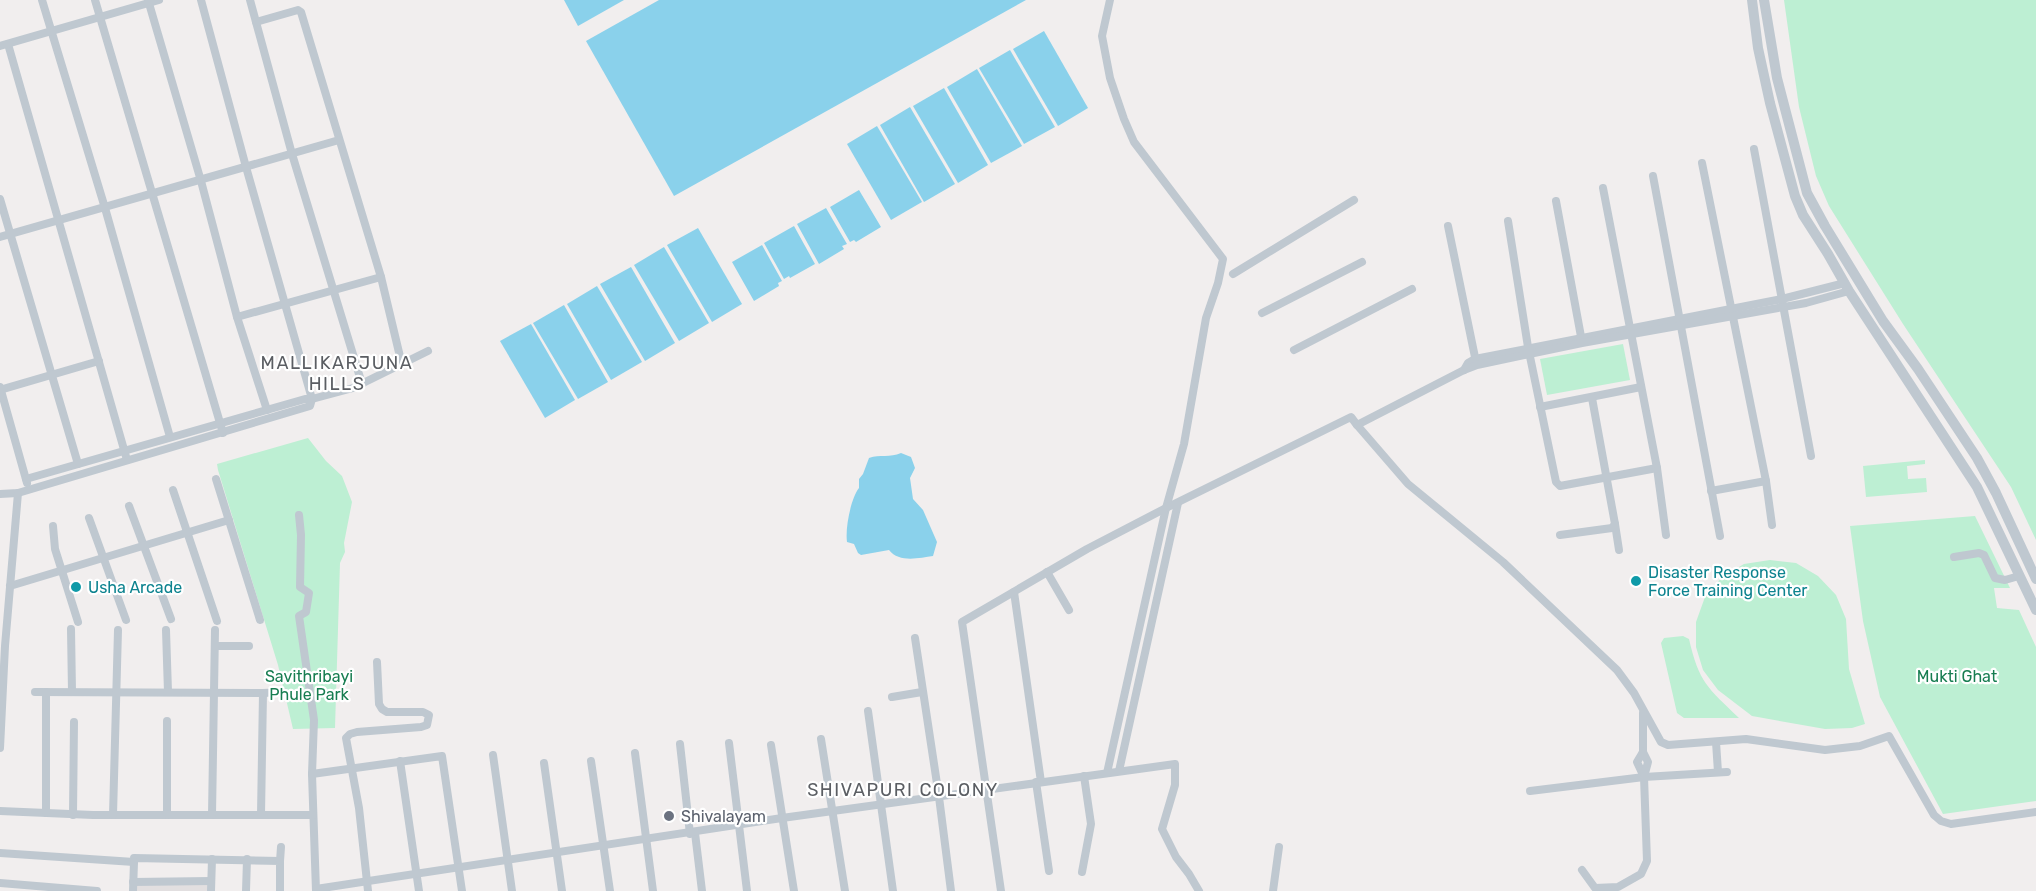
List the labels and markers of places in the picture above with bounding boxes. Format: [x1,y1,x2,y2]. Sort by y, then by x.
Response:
place label: Disaster Response Force Training Center [1648,563,1807,600]
marker: Disaster Response Force Training Center [1629,574,1643,588]
place label: Usha Arcade [88,578,182,597]
marker: Usha Arcade [69,580,83,594]
place label: Shivalayam [681,807,766,826]
marker: Shivalayam [662,809,676,823]

